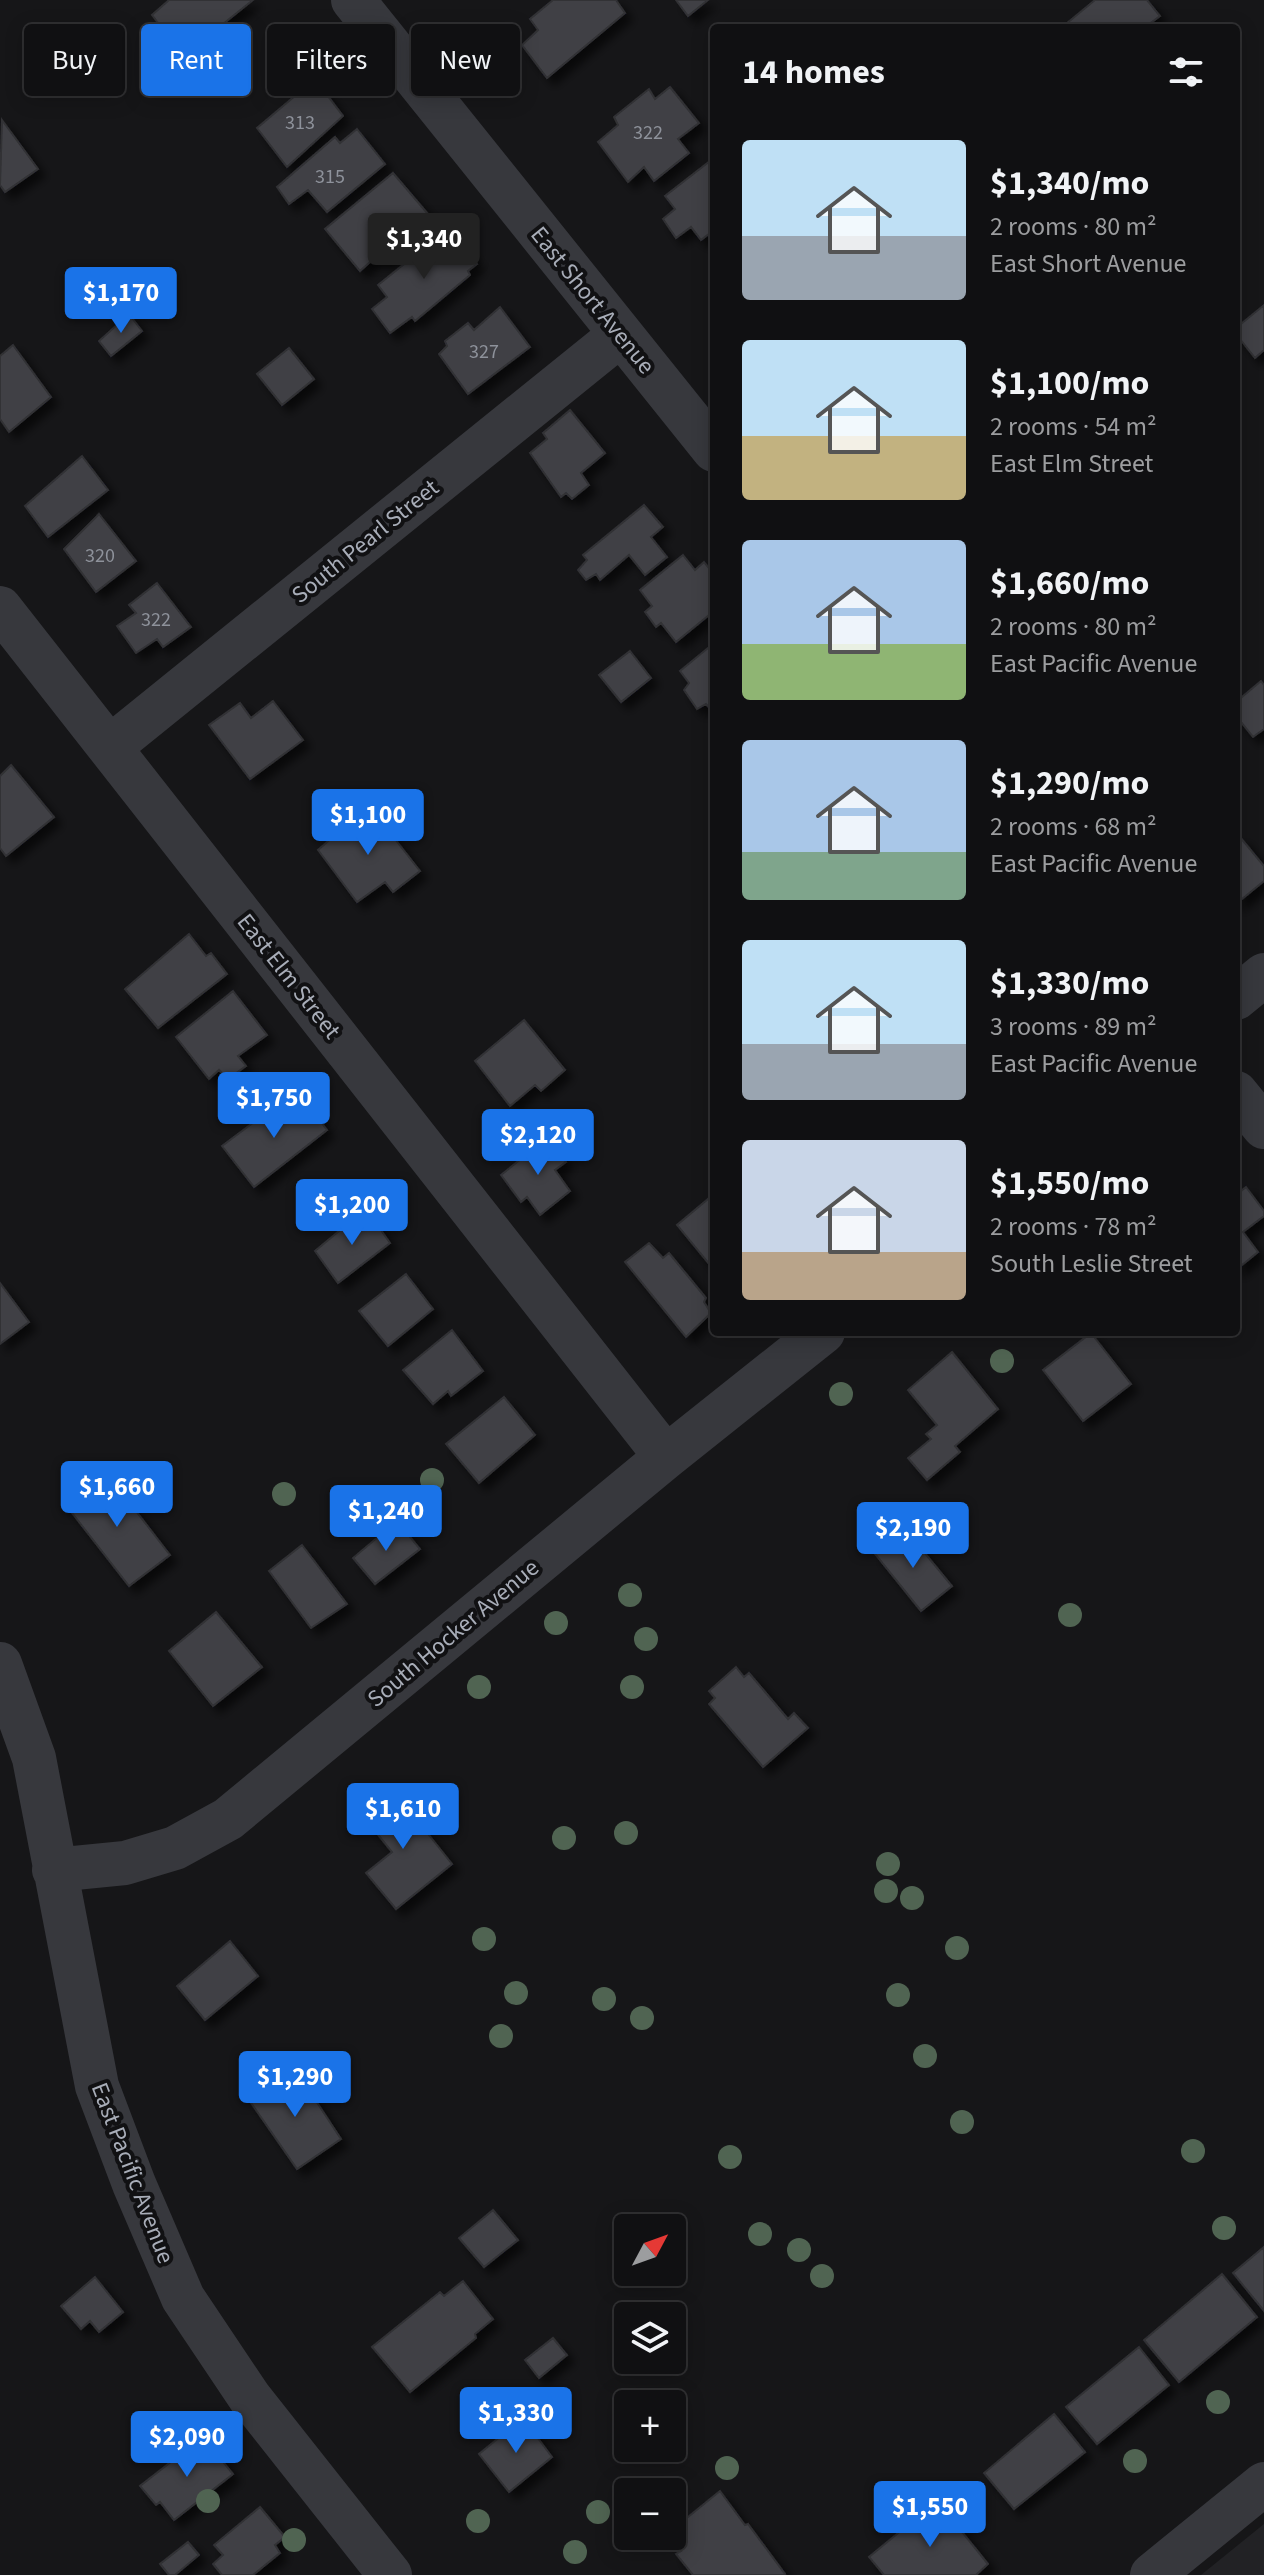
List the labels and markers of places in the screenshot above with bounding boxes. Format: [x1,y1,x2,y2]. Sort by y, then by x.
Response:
pin: $1,340 [359,213,489,281]
pin: $1,170 [56,267,186,335]
pin: $1,100 [303,789,433,857]
pin: $1,750 [209,1072,339,1140]
pin: $2,120 [473,1109,603,1177]
pin: $1,200 [287,1179,417,1247]
pin: $1,660 [52,1461,182,1529]
pin: $1,240 [321,1485,451,1553]
pin: $2,190 [848,1502,978,1570]
pin: $1,610 [338,1783,468,1851]
pin: $1,290 [230,2051,360,2119]
pin: $1,330 [451,2387,581,2455]
pin: $2,090 [122,2411,252,2479]
pin: $1,550 [865,2481,995,2549]

